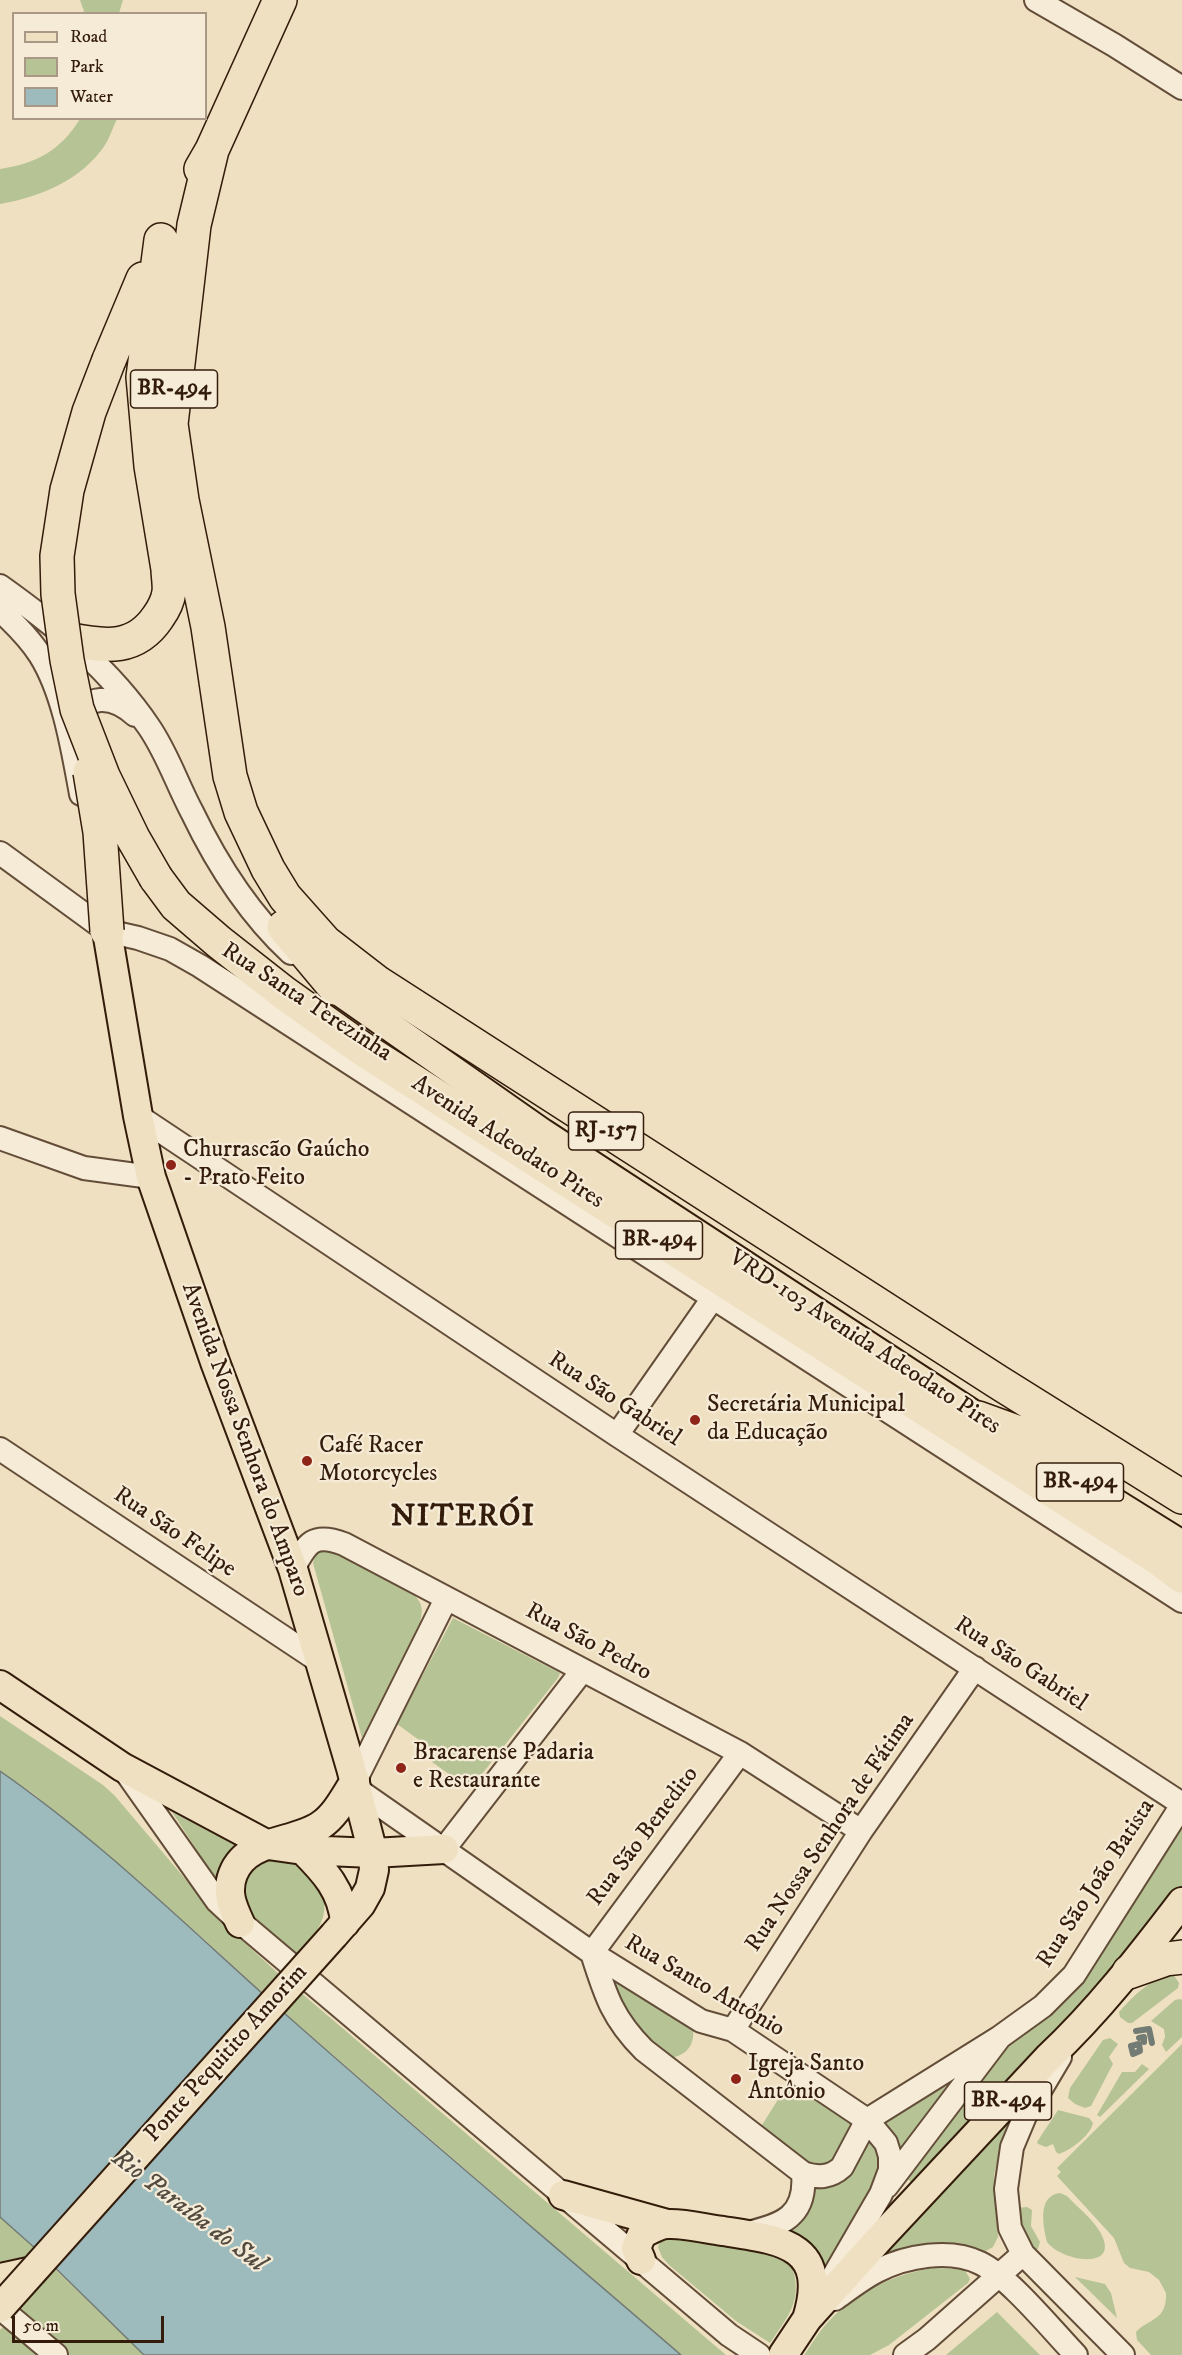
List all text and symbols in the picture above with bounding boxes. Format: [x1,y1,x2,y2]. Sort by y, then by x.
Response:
legend [12,12,207,120]
text: Road [70,26,107,48]
text: Park [70,56,104,78]
text: Water [70,86,113,108]
road number: BR-494 [130,370,218,408]
street label: Rua Santa Terezinha [215,937,397,1069]
street label: Avenida Adeodato Pires [405,1070,609,1216]
road number: RJ-157 [568,1112,644,1150]
place label: Churrascão Gaúcho - Prato Feito [183,1137,369,1193]
marker: Churrascão Gaúcho - Prato Feito [164,1158,178,1172]
road number: BR-494 [616,1221,702,1259]
street label: VRD-103 Avenida Adeodato Pires [723,1244,1005,1442]
street label: Avenida Nossa Senhora do Amparo [174,1279,314,1601]
street label: Rua São Gabriel [542,1346,686,1454]
place label: Secretária Municipal da Educação [707,1392,905,1448]
marker: Secretária Municipal da Educação [688,1413,702,1427]
place label: Café Racer Motorcycles [319,1433,437,1489]
marker: Café Racer Motorcycles [300,1454,314,1468]
road number: BR-494 [1036,1463,1124,1501]
street label: Rua São Felipe [107,1481,241,1585]
district label: NITERÓI [391,1501,535,1537]
street label: Rua São Pedro [520,1598,656,1688]
street label: Rua São Gabriel [948,1611,1092,1719]
street label: Rua Nossa Senhora de Fátima [740,1708,922,1958]
place label: Bracarense Padaria e Restaurante [413,1740,594,1796]
marker: Bracarense Padaria e Restaurante [394,1761,408,1775]
street label: Rua São Benedito [582,1761,706,1913]
street label: Rua São João Batista [1032,1794,1162,1974]
street label: Rua Santo Antônio [619,1930,789,2044]
street label: Ponte Pequitito Amorim [139,1959,315,2149]
place label: Igreja Santo Antônio [748,2051,864,2107]
marker: Igreja Santo Antônio [729,2072,743,2086]
road number: BR-494 [964,2082,1052,2120]
water label: Rio Paraíba do Sul [105,2144,271,2280]
scale bar [15,2304,166,2342]
text: 50 m [23,2315,59,2337]

